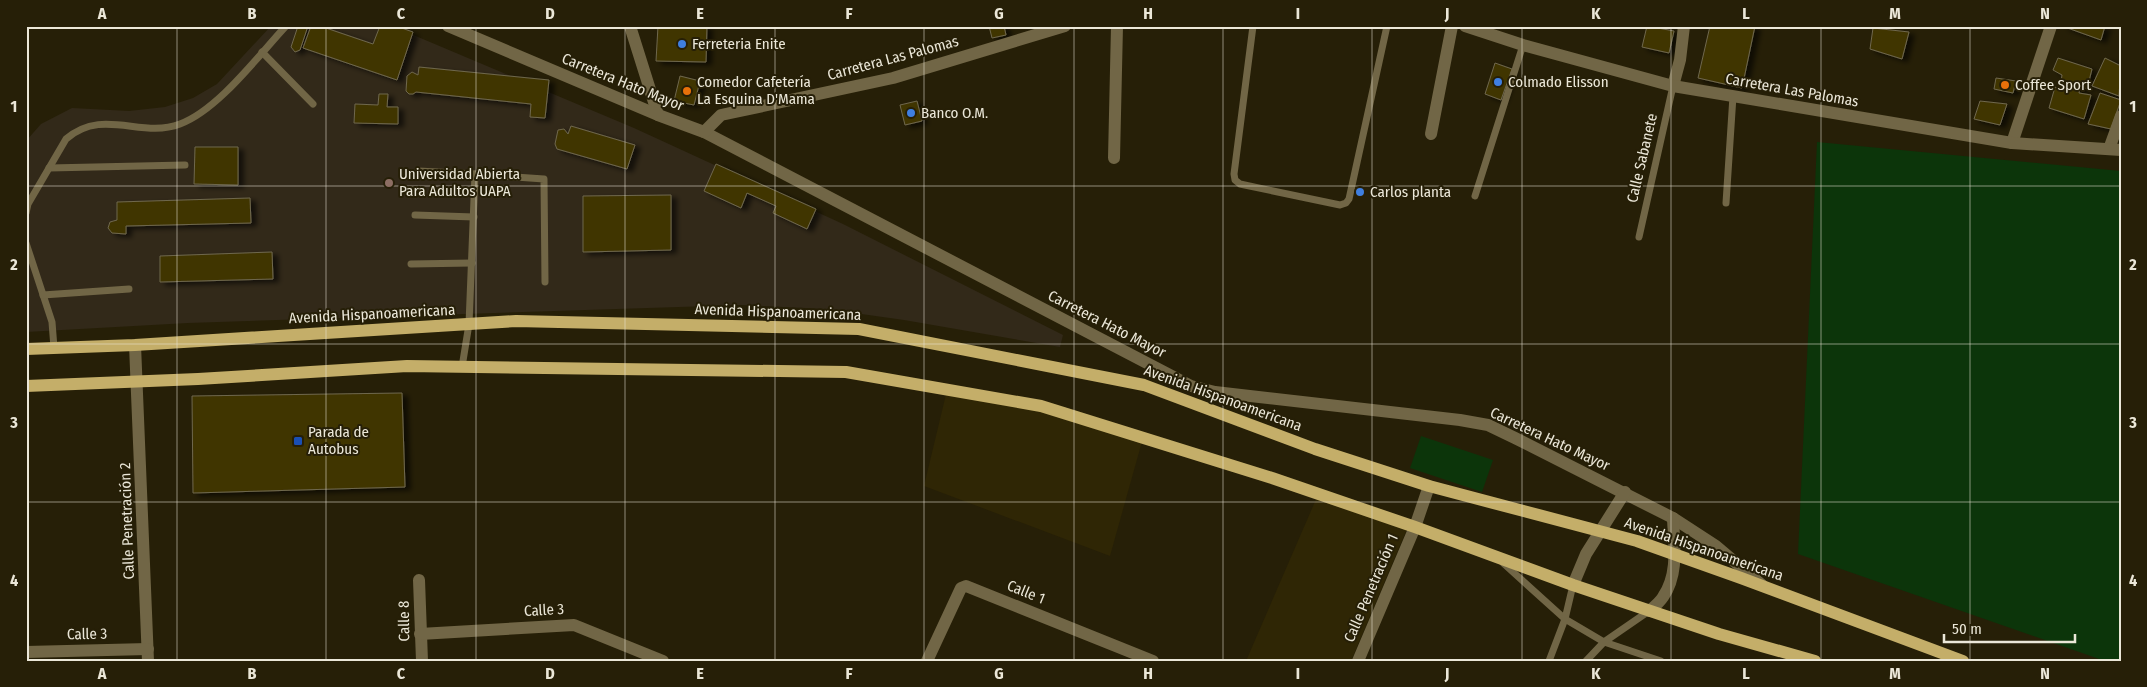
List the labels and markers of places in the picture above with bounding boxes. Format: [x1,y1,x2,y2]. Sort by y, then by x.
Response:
place label: Ferreteria Enite [692,35,786,53]
marker: Ferreteria Enite [676,38,688,50]
place label: Comedor Cafetería La Esquina D'Mama [697,73,815,108]
place label: Colmado Elisson [1508,73,1609,91]
marker: Colmado Elisson [1492,76,1504,88]
place label: Coffee Sport [2015,76,2091,94]
marker: Coffee Sport [1999,79,2011,91]
marker: Comedor Cafetería La Esquina D'Mama [681,85,693,97]
place label: Banco O.M. [921,104,988,122]
marker: Banco O.M. [905,107,917,119]
place label: Universidad Abierta Para Adultos UAPA [399,165,520,200]
marker: Universidad Abierta Para Adultos UAPA [383,177,395,189]
place label: Carlos planta [1370,183,1451,201]
marker: Carlos planta [1354,186,1366,198]
place label: Parada de Autobus [308,423,369,458]
marker: Parada de Autobus [292,435,304,447]

